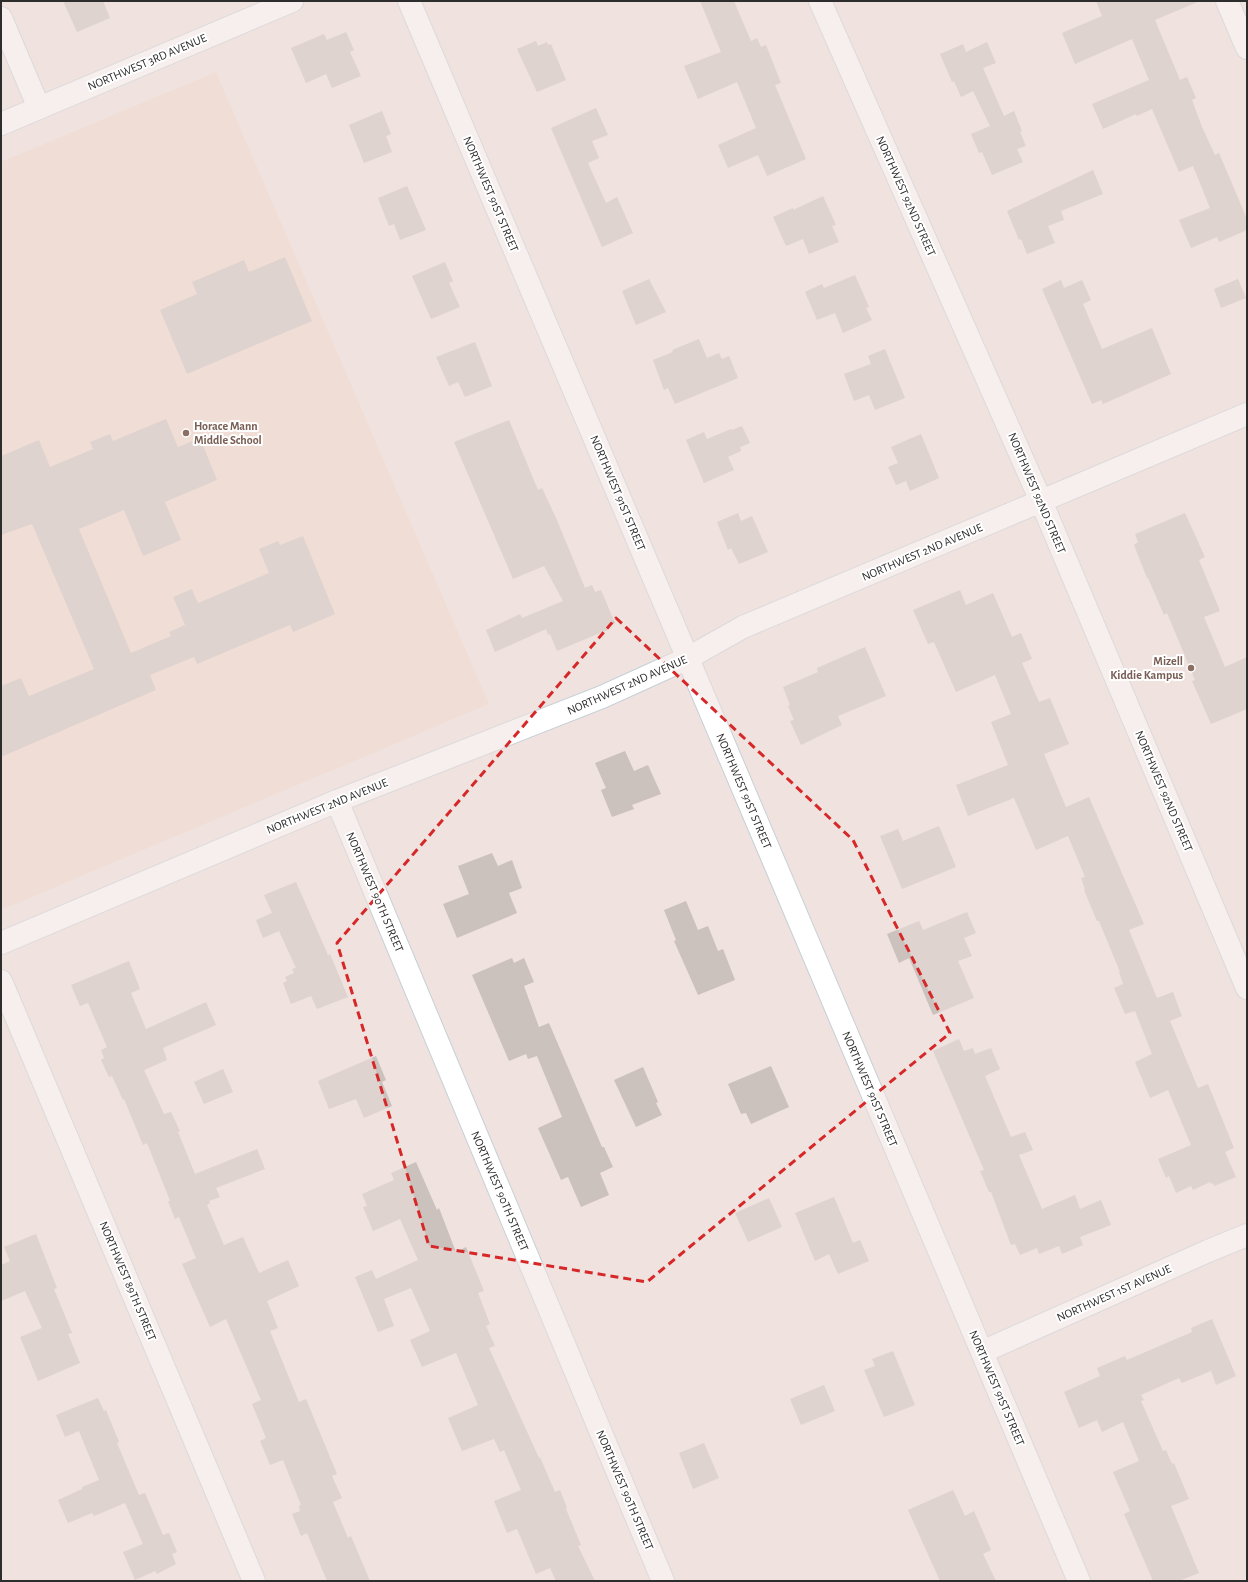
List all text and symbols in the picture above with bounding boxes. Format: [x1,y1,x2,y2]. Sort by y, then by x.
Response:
street label: NORTHWEST 3RD AVENUE [86,31,208,92]
street label: NORTHWEST 92ND STREET [874,134,938,258]
street label: NORTHWEST 91ST STREET [461,135,521,254]
place label: Horace Mann Middle School [194,420,262,446]
marker: Horace Mann Middle School [181,428,191,438]
street label: NORTHWEST 92ND STREET [1006,431,1068,555]
street label: NORTHWEST 91ST STREET [588,434,648,553]
street label: NORTHWEST 2ND AVENUE [860,521,984,583]
street label: NORTHWEST 2ND AVENUE [565,653,689,717]
place label: Mizell Kiddie Kampus [1110,655,1183,681]
marker: Mizell Kiddie Kampus [1186,663,1196,673]
street label: NORTHWEST 92ND STREET [1133,729,1195,853]
street label: NORTHWEST 91ST STREET [714,732,774,851]
street label: NORTHWEST 2ND AVENUE [265,776,390,836]
street label: NORTHWEST 90TH STREET [344,830,406,954]
street label: NORTHWEST 91ST STREET [840,1030,900,1149]
street label: NORTHWEST 90TH STREET [469,1129,531,1253]
street label: NORTHWEST 89TH STREET [97,1220,159,1343]
street label: NORTHWEST 1ST AVENUE [1055,1262,1173,1324]
street label: NORTHWEST 91ST STREET [967,1329,1027,1448]
street label: NORTHWEST 90TH STREET [594,1428,656,1552]

